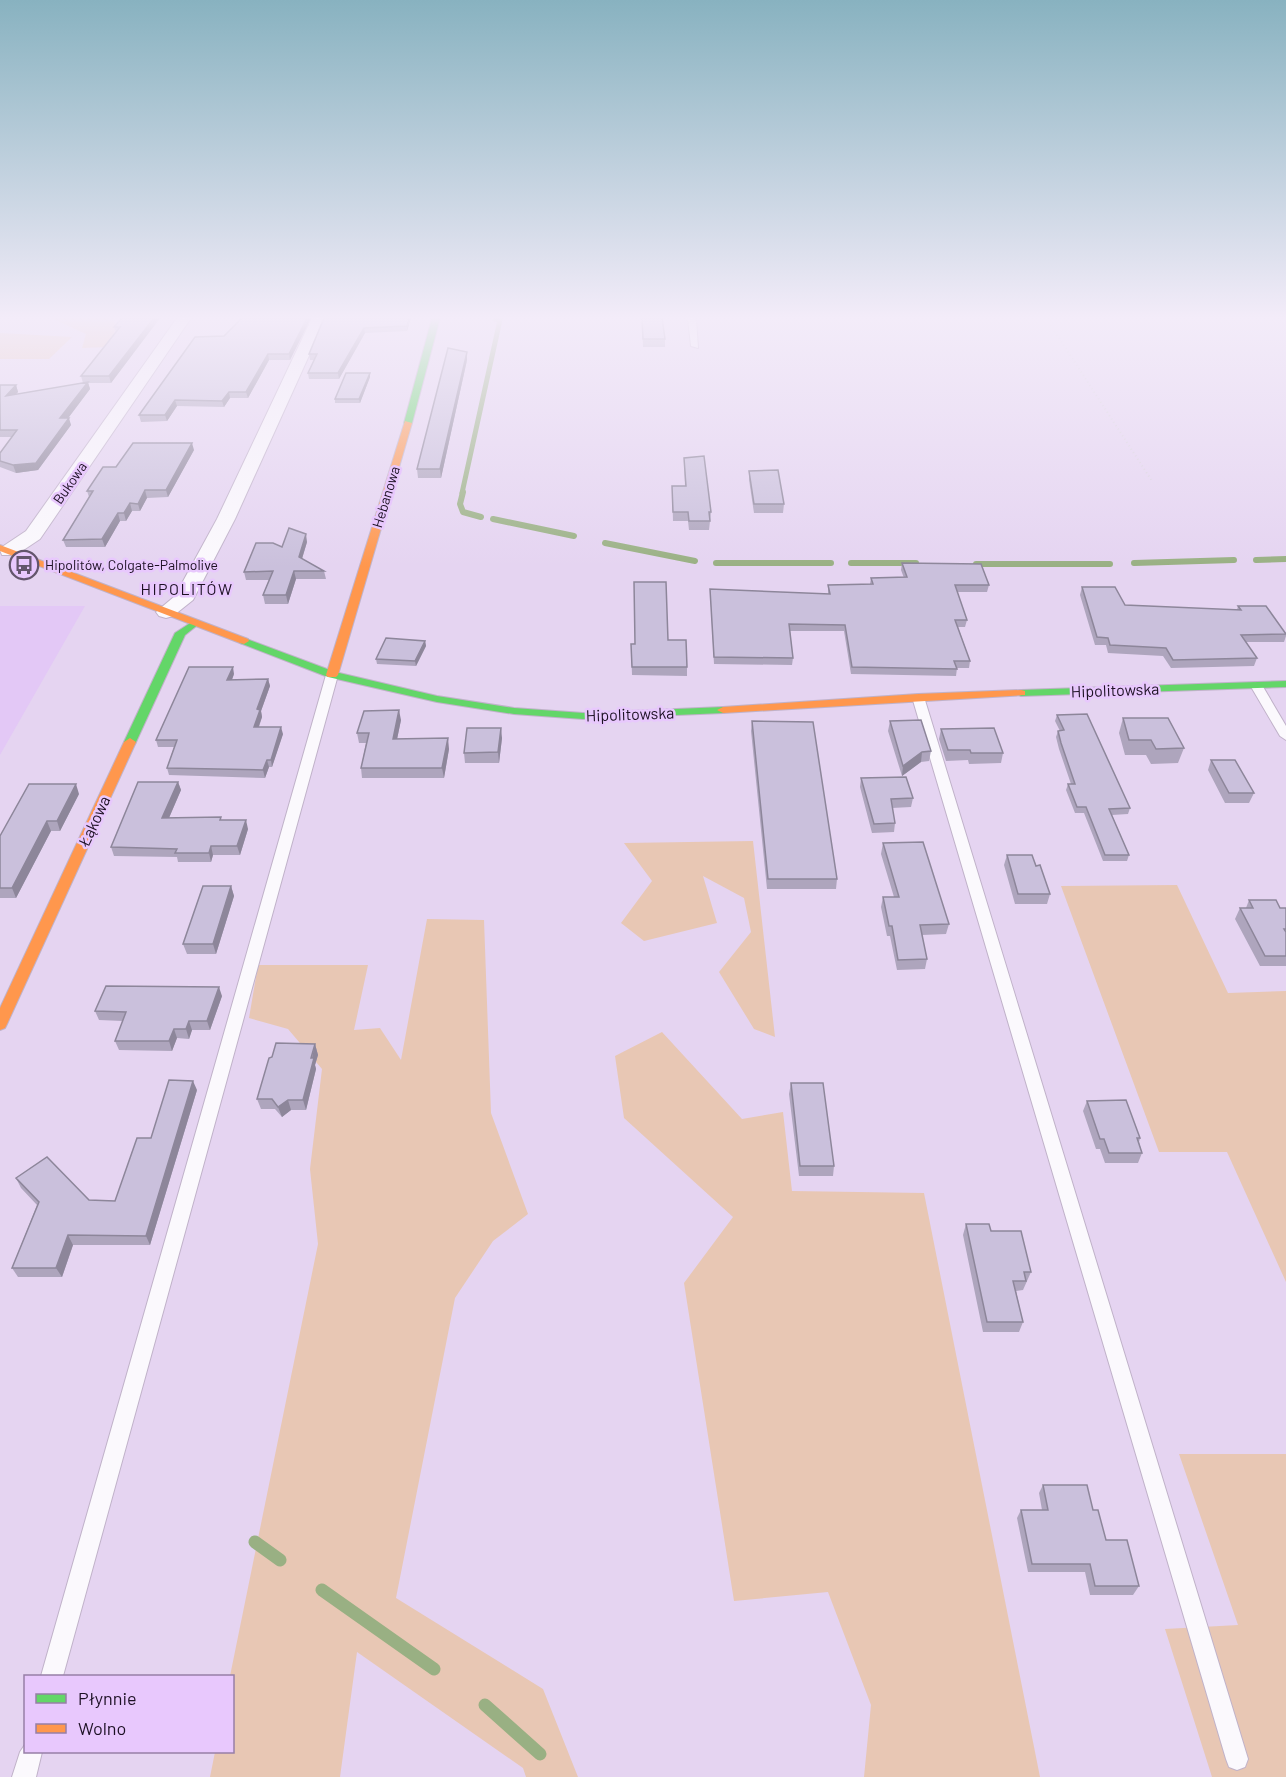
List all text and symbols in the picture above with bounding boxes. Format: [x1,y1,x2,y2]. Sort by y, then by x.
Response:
street label: Bukowa [49,458,90,507]
street label: Hebanowa [368,464,403,530]
bus stop icon: Hipolitów, Colgate-Palmolive [8,549,40,581]
place label: Hipolitów, Colgate-Palmolive [45,556,218,573]
district label: HIPOLITÓW [141,579,234,598]
street label: Hipolitowska [1070,678,1160,701]
street label: Hipolitowska [585,702,675,725]
street label: Łąkowa [73,793,113,850]
legend [24,1675,234,1753]
text: Płynnie [78,1687,137,1709]
text: Wolno [78,1717,126,1739]

